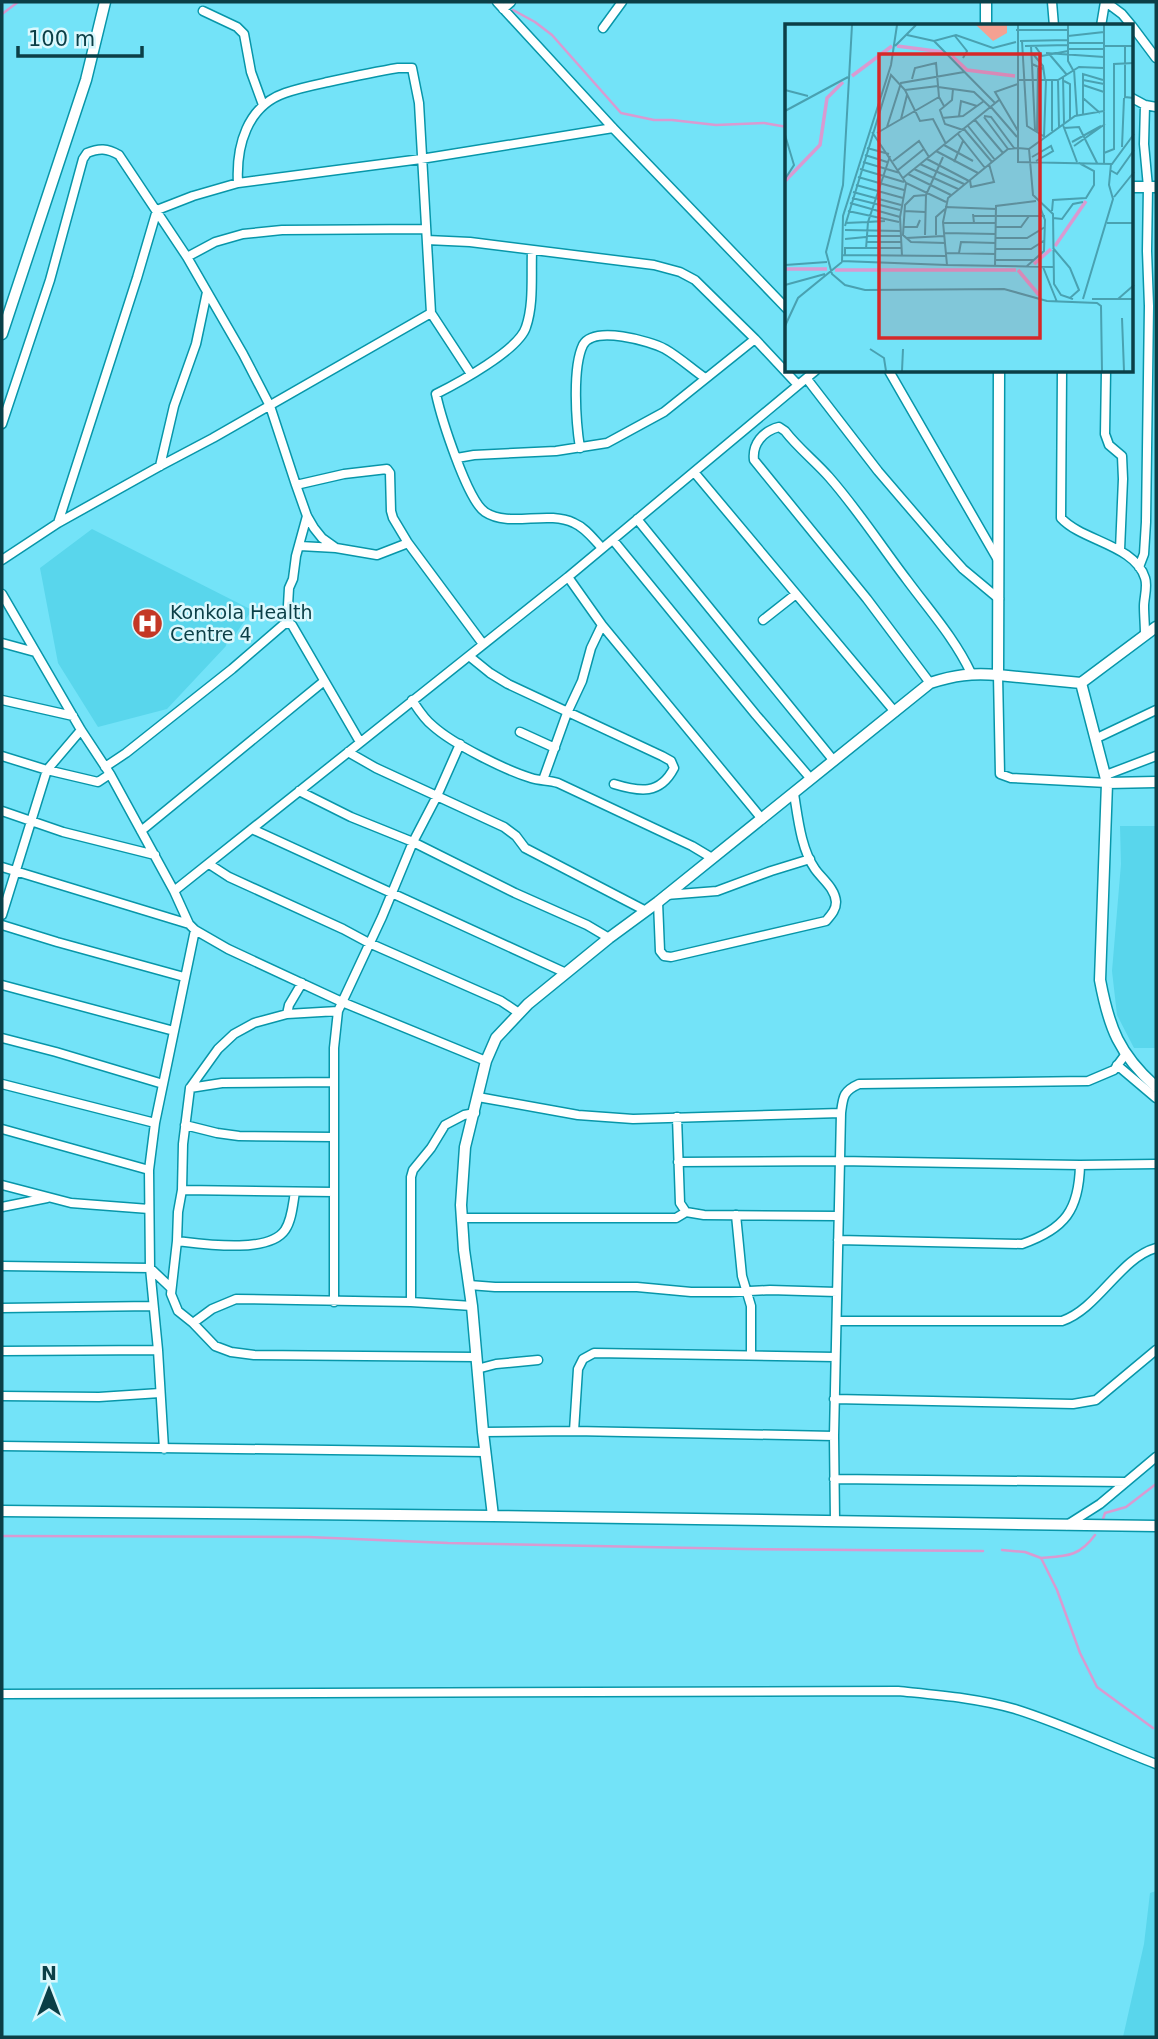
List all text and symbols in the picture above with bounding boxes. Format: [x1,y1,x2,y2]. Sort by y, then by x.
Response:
scale bar [18,14,142,58]
inset map [785,24,1134,373]
text: 100 m [28,27,95,51]
place label: Konkola Health Centre 4 [170,601,312,645]
hospital icon: Konkola Health Centre 4 [130,606,164,640]
north arrow [14,1955,84,2025]
text: N [41,1962,57,1984]

